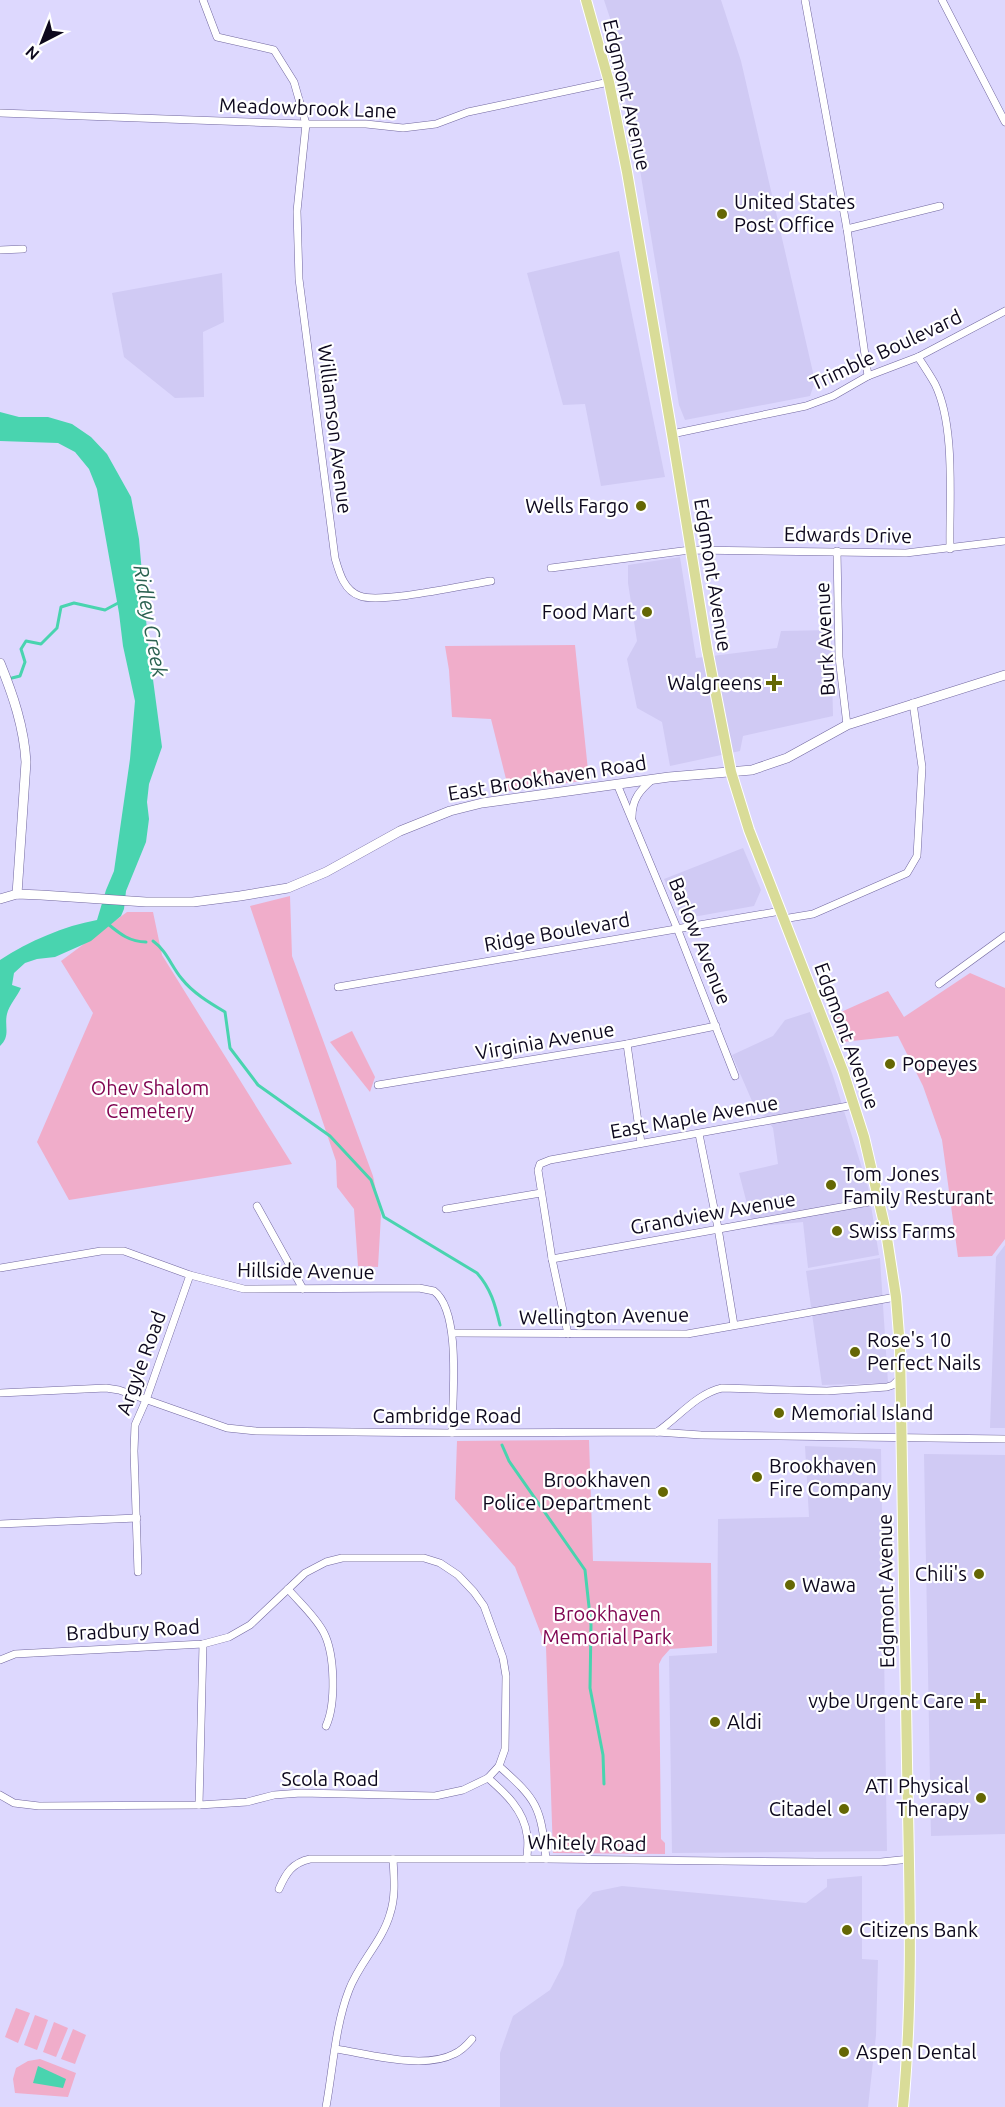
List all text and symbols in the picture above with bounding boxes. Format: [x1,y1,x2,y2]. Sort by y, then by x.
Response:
north arrow [12,12,72,72]
street label: Edgmont Avenue [599,17,656,173]
text: N [22,42,42,64]
street label: Meadowbrook Lane [219,93,397,122]
place label: United States Post Office [734,190,855,236]
marker: United States Post Office [715,207,729,221]
street label: Trimble Boulevard [807,304,965,395]
street label: Williamson Avenue [314,343,357,515]
place label: Wells Fargo [525,494,629,517]
street label: Edgmont Avenue [690,497,737,653]
marker: Wells Fargo [634,499,648,513]
street label: Edwards Drive [784,522,912,547]
water label: Ridley Creek [129,563,173,679]
street label: Burk Avenue [810,582,839,696]
place label: Food Mart [542,600,635,623]
marker: Food Mart [640,605,654,619]
place label: Walgreens [667,671,762,694]
marker: Walgreens [767,676,781,690]
street label: East Brookhaven Road [446,750,648,805]
street label: Barlow Avenue [665,874,736,1008]
street label: Ridge Boulevard [482,907,632,956]
street label: Edgmont Avenue [810,959,885,1112]
street label: Virginia Avenue [474,1017,616,1064]
place label: Popeyes [902,1052,978,1075]
marker: Popeyes [883,1057,897,1071]
park label: Ohev Shalom Cemetery [91,1076,209,1122]
street label: East Maple Avenue [608,1090,780,1143]
place label: Tom Jones Family Resturant [843,1162,993,1208]
marker: Tom Jones Family Resturant [824,1178,838,1192]
street label: Grandview Avenue [629,1187,797,1238]
place label: Swiss Farms [849,1219,955,1242]
marker: Swiss Farms [830,1224,844,1238]
street label: Hillside Avenue [237,1258,375,1283]
street label: Wellington Avenue [519,1303,689,1328]
street label: Argyle Road [111,1308,170,1418]
place label: Rose's 10 Perfect Nails [867,1328,981,1374]
marker: Rose's 10 Perfect Nails [848,1345,862,1359]
place label: Memorial Island [791,1401,933,1424]
street label: Cambridge Road [373,1404,521,1427]
marker: Memorial Island [772,1406,786,1420]
place label: Brookhaven Fire Company [769,1454,892,1500]
place label: Brookhaven Police Department [482,1468,651,1514]
marker: Brookhaven Fire Company [750,1470,764,1484]
marker: Brookhaven Police Department [656,1485,670,1499]
street label: Edgmont Avenue [873,1514,898,1668]
place label: Chili's [915,1562,967,1585]
marker: Chili's [972,1567,986,1581]
place label: Wawa [802,1573,856,1596]
marker: Wawa [783,1578,797,1592]
park label: Brookhaven Memorial Park [542,1602,672,1648]
street label: Bradbury Road [66,1615,200,1644]
place label: vybe Urgent Care [808,1689,964,1712]
marker: vybe Urgent Care [969,1692,987,1710]
place label: Aldi [727,1710,762,1733]
marker: Aldi [708,1715,722,1729]
street label: Scola Road [281,1767,379,1790]
place label: ATI Physical Therapy [865,1774,969,1820]
marker: ATI Physical Therapy [974,1791,988,1805]
place label: Citadel [769,1797,832,1820]
marker: Citadel [837,1802,851,1816]
street label: Whitely Road [527,1830,647,1855]
place label: Citizens Bank [859,1918,978,1941]
marker: Citizens Bank [840,1923,854,1937]
place label: Aspen Dental [856,2040,977,2063]
marker: Aspen Dental [837,2045,851,2059]

